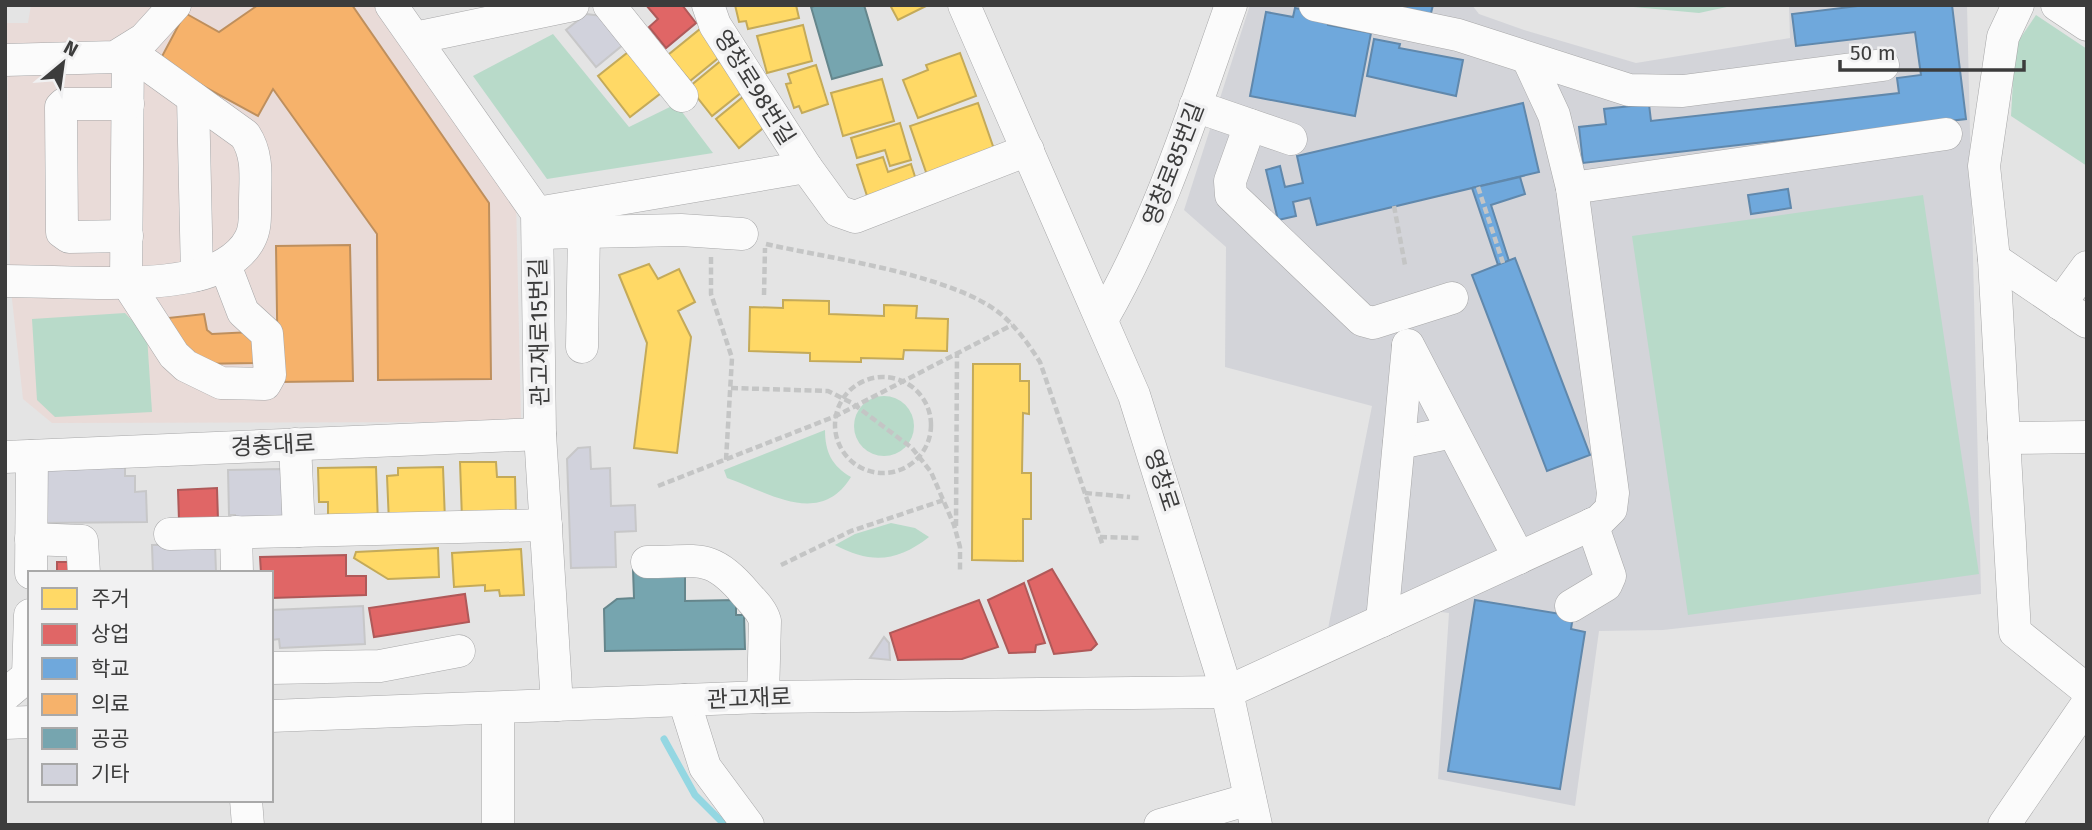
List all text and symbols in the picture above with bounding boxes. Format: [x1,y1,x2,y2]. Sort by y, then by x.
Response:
street label: 영창로98번길 [709,24,801,150]
north arrow [28,28,98,98]
scale bar [1840,28,2024,72]
text: N [60,35,82,62]
text: 50 m [1850,40,1896,66]
street label: 영창로85번길 [1137,98,1209,230]
street label: 관고재로15번길 [524,258,554,406]
street label: 경충대로 [230,429,316,461]
street label: 영창로 [1139,445,1185,515]
legend [28,571,273,802]
text: 주거 [91,586,130,612]
text: 상업 [91,621,130,647]
text: 학교 [91,656,130,682]
street label: 관고재로 [706,683,792,713]
text: 의료 [91,691,130,717]
text: 공공 [91,726,130,752]
text: 기타 [91,761,130,787]

